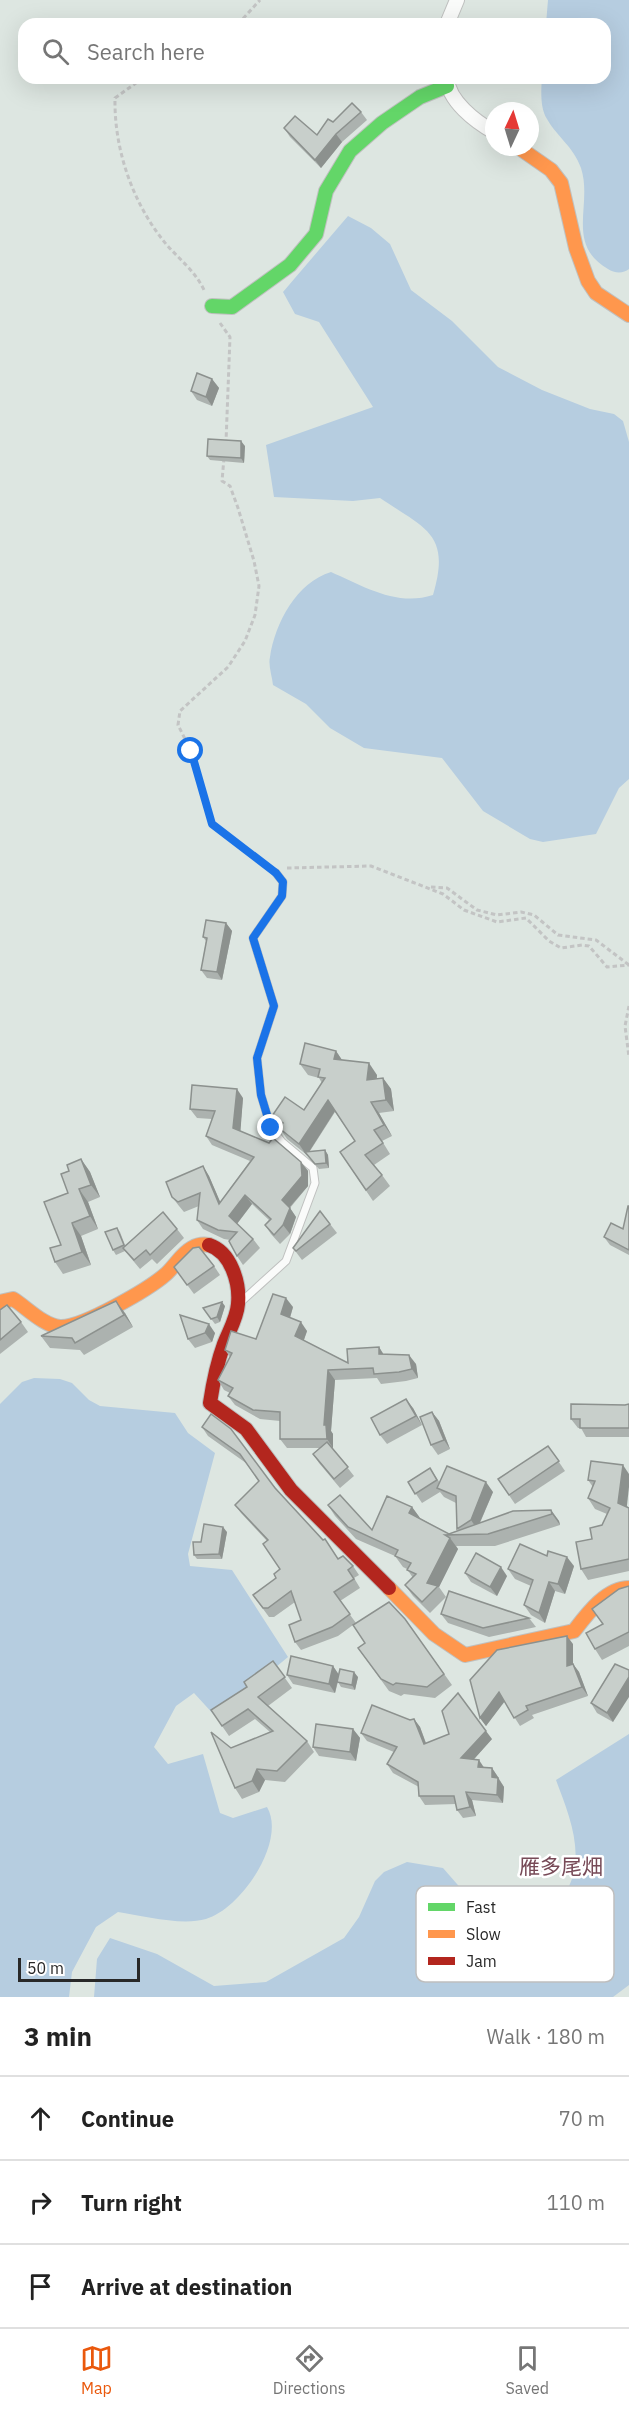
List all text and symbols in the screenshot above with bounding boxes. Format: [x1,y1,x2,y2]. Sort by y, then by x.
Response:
search box [18,18,611,84]
icon: search [39,35,72,68]
text: Search here [87,37,205,66]
north arrow [485,102,539,156]
route start [177,737,203,763]
route end [257,1114,283,1140]
district label: 雁多尾畑 [519,1852,603,1880]
legend [416,1886,614,1982]
text: Fast [466,1897,496,1917]
text: Slow [466,1924,501,1944]
text: Jam [466,1951,497,1971]
scale bar [18,1955,140,1982]
text: 50 m [27,1958,64,1978]
text: 3 min [24,2019,92,2053]
text: Walk · 180 m [487,2023,605,2050]
icon: ahead [24,2102,57,2135]
text: Continue [81,2104,174,2133]
text: 70 m [559,2105,605,2132]
icon: right [24,2186,57,2219]
text: Turn right [81,2188,182,2217]
text: 110 m [547,2189,605,2216]
icon: arrive [24,2270,57,2303]
text: Arrive at destination [81,2272,292,2301]
tab: Map [80,2342,113,2398]
tab: Directions [273,2342,346,2398]
tab: Saved [506,2342,549,2398]

